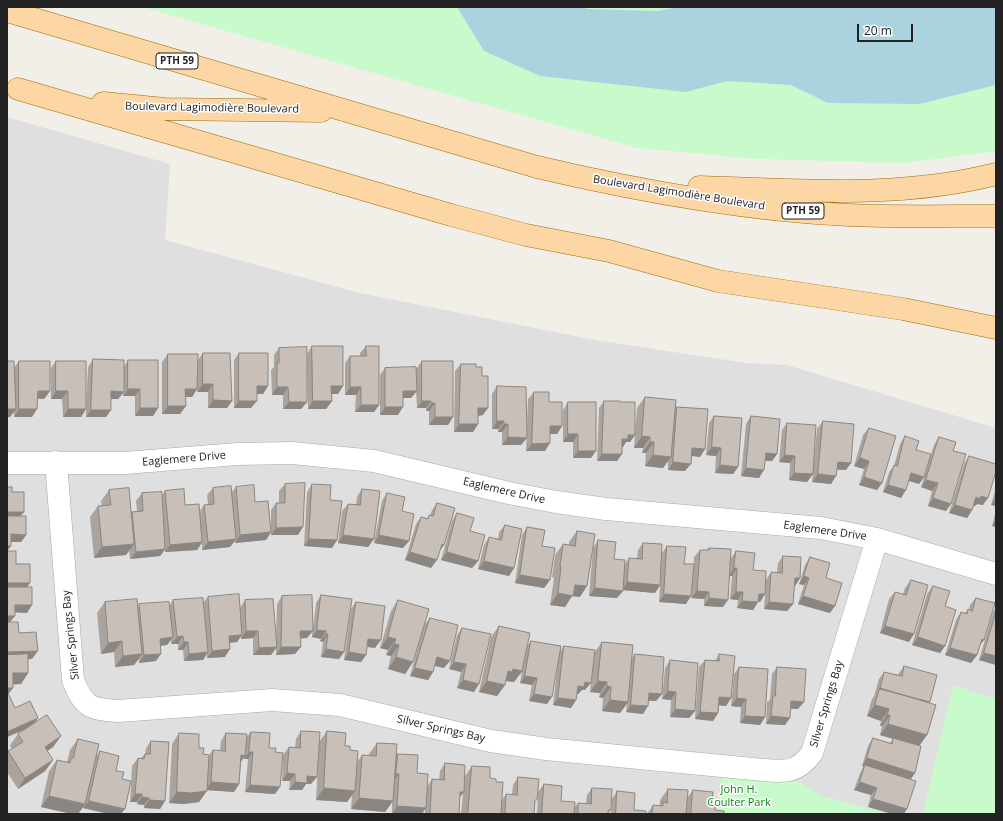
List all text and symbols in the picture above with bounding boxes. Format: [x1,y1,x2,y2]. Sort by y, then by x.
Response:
scale bar [859,16,915,42]
text: 20 m [864,22,892,39]
road number: PTH 59 [156,53,198,69]
street label: Boulevard Lagimodière Boulevard [125,100,299,116]
street label: Boulevard Lagimodière Boulevard [592,173,766,213]
road number: PTH 59 [782,203,824,219]
street label: Eaglemere Drive [142,449,226,469]
street label: Eaglemere Drive [462,475,546,507]
street label: Eaglemere Drive [783,519,867,543]
street label: Silver Springs Bay [60,589,82,681]
street label: Silver Springs Bay [808,659,846,749]
street label: Silver Springs Bay [396,712,486,746]
park label: John H. Coulter Park [707,783,771,809]

